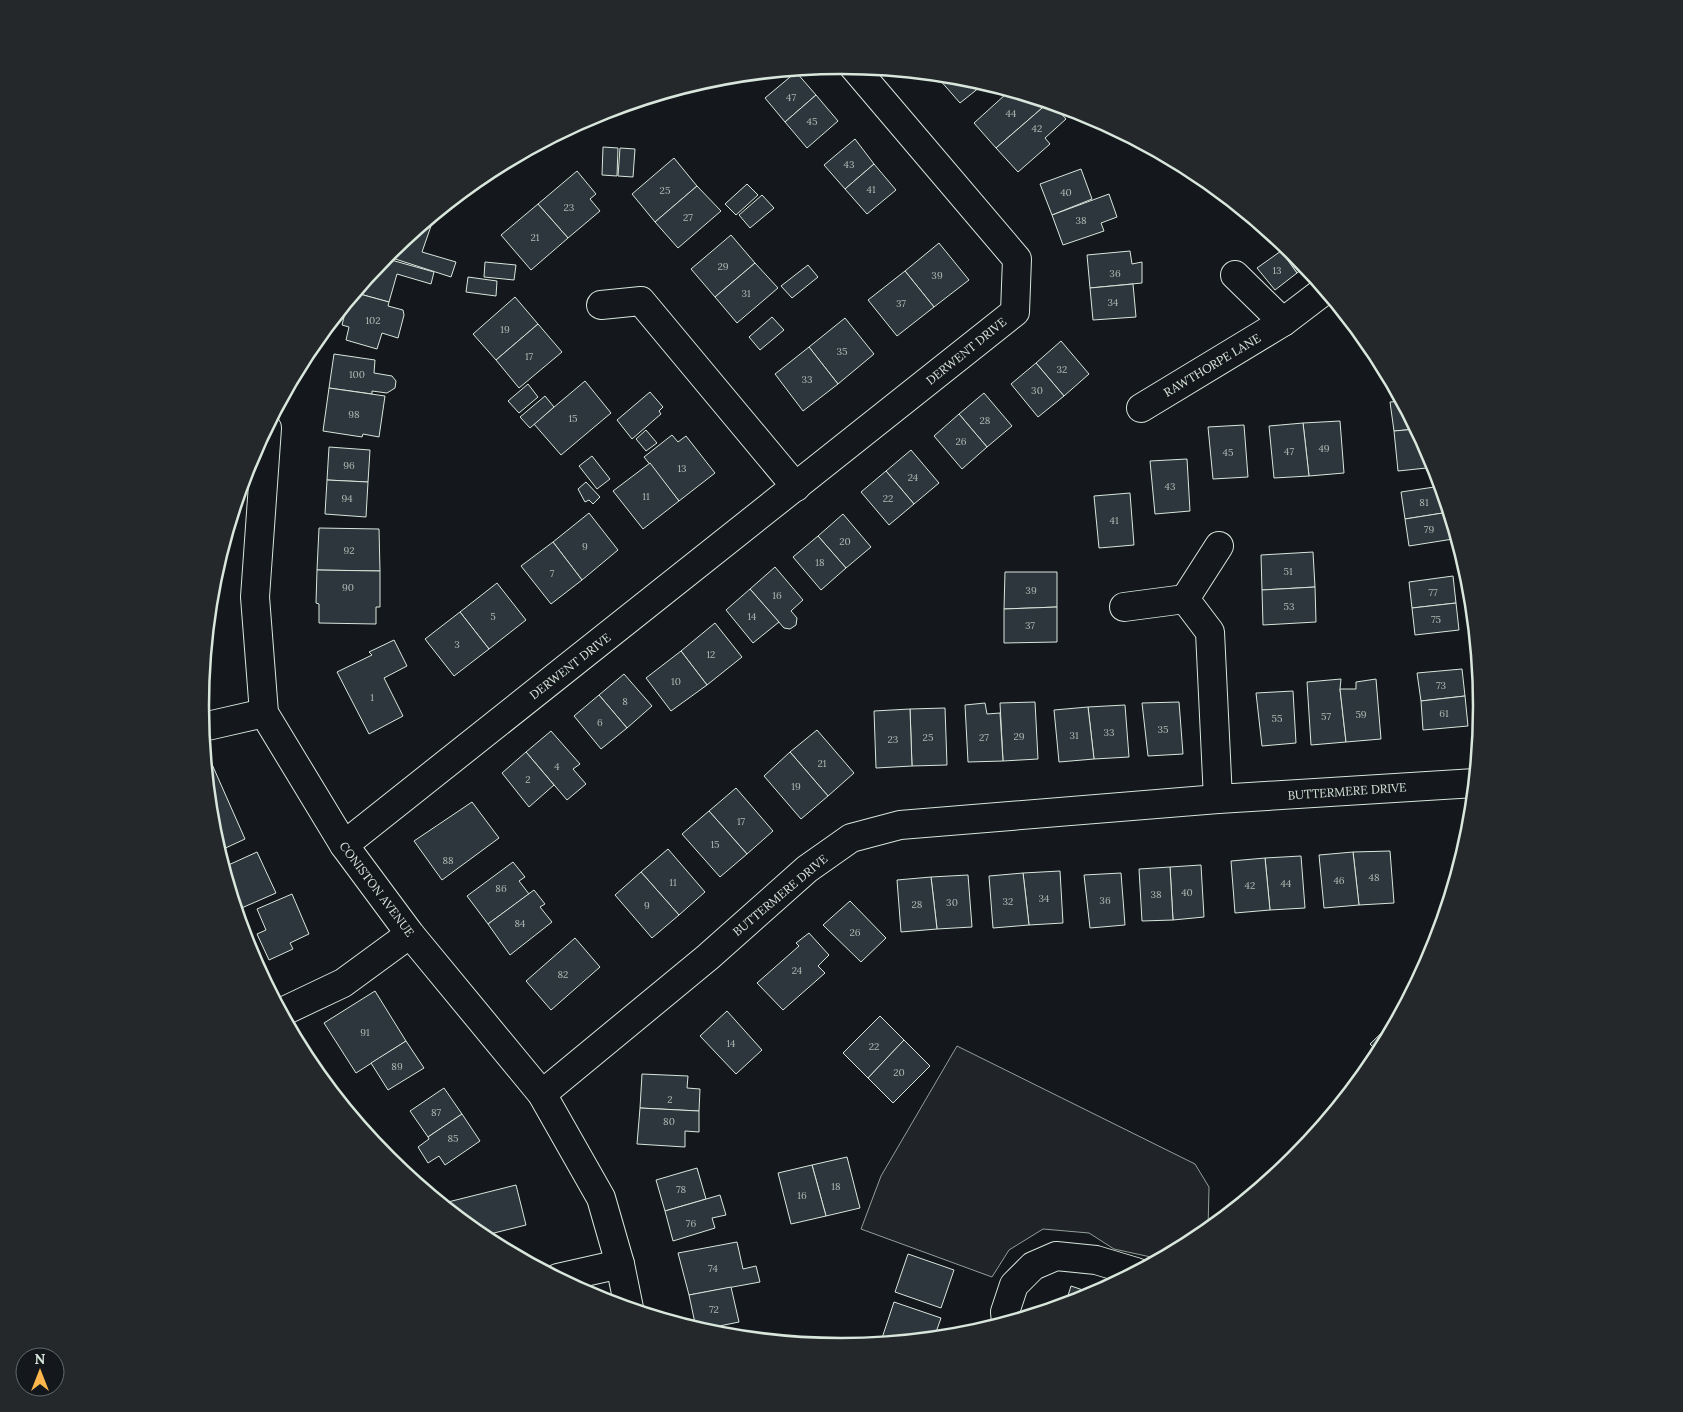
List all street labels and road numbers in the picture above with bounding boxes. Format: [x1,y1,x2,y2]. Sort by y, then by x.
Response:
street label: DERWENT DRIVE [923,314,1009,388]
street label: RAWTHORPE LANE [1161,330,1263,400]
street label: DERWENT DRIVE [526,630,614,702]
street label: BUTTERMERE DRIVE [1287,779,1407,803]
street label: CONISTON AVENUE [336,839,418,939]
street label: BUTTERMERE DRIVE [730,851,830,939]

